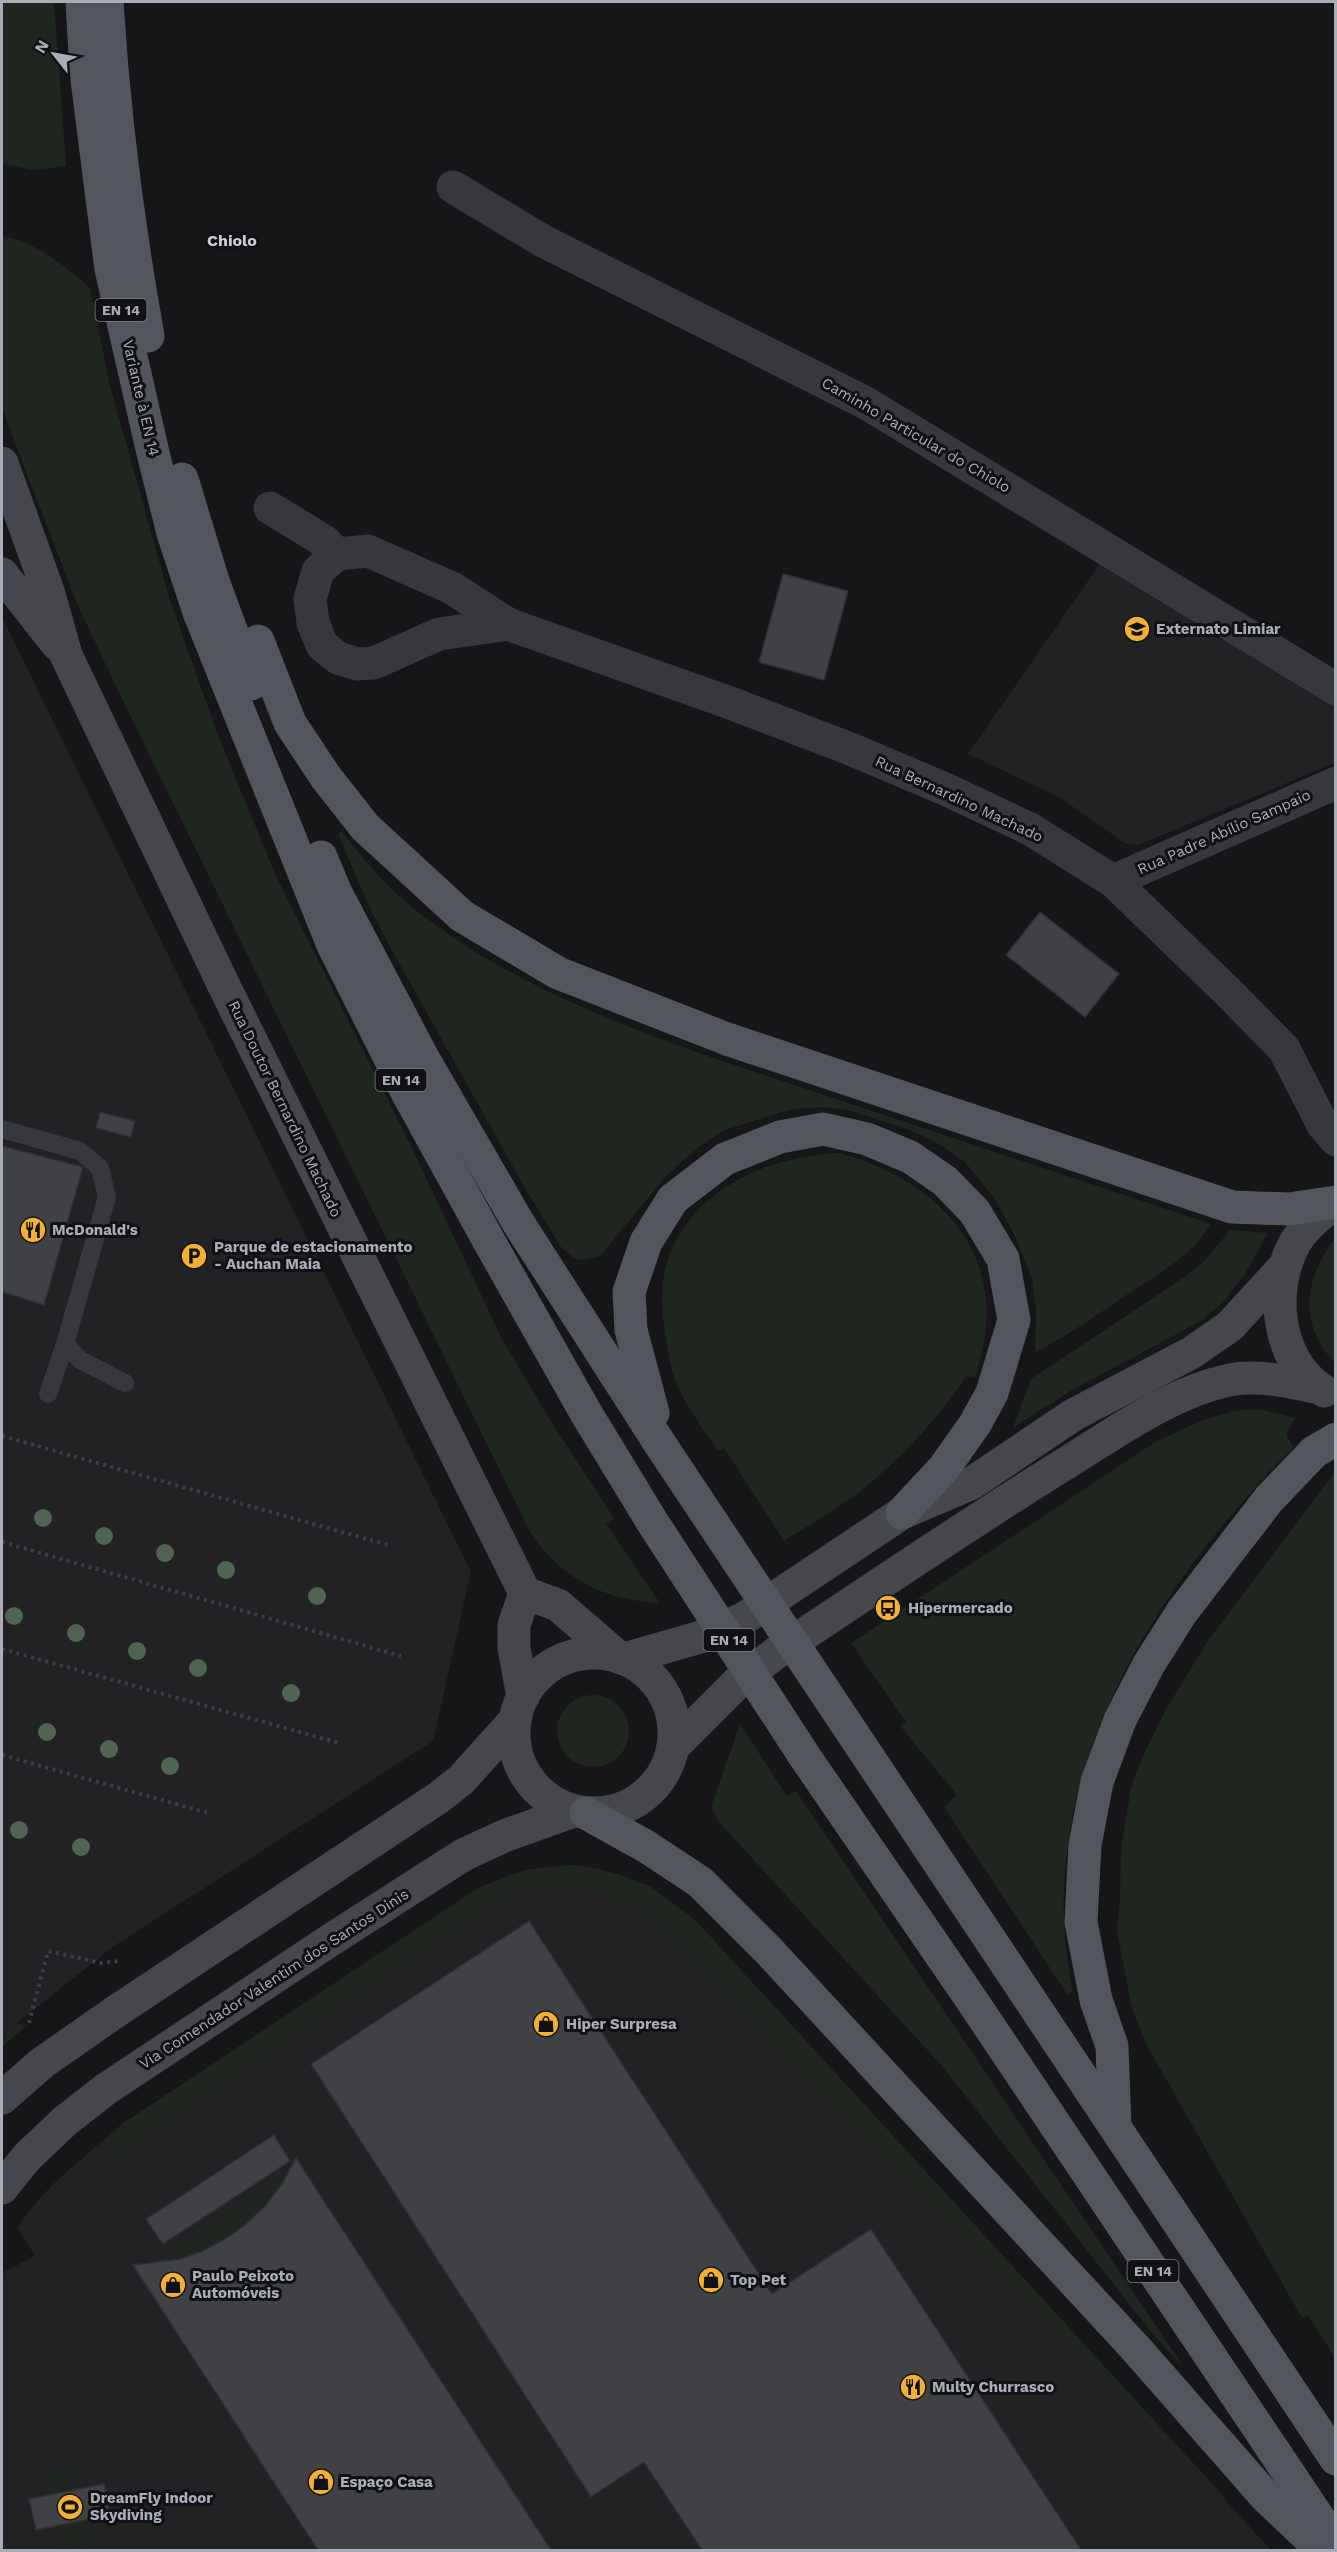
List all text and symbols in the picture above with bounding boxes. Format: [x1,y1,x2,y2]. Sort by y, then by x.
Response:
north arrow [24,24,84,84]
text: N [30,37,53,57]
district label: Chiolo [207,231,257,250]
road number: EN 14 [96,299,146,321]
street label: Variante à EN 14 [119,338,163,458]
street label: Caminho Particular do Chiolo [819,374,1013,496]
school or university icon: Externato Limiar [1122,614,1152,644]
place label: Externato Limiar [1156,620,1281,638]
street label: Rua Bernardino Machado [872,752,1046,846]
street label: Rua Padre Abílio Sampaio [1135,786,1313,878]
street label: Rua Doutor Bernardino Machado [225,998,345,1220]
road number: EN 14 [376,1069,426,1091]
restaurant icon: McDonald's [18,1215,48,1245]
place label: McDonald's [52,1221,138,1239]
place label: Parque de estacionamento - Auchan Maia [214,1238,413,1273]
parking icon: Parque de estacionamento - Auchan Maia [179,1241,209,1271]
bus stop icon: Hipermercado [873,1593,903,1623]
place label: Hipermercado [908,1599,1013,1617]
road number: EN 14 [704,1629,754,1651]
street label: Via Comendador Valentim dos Santos Dinis [136,1885,412,2073]
shop icon: Hiper Surpresa [531,2009,561,2039]
place label: Hiper Surpresa [566,2015,677,2033]
road number: EN 14 [1128,2260,1178,2282]
shop icon: Top Pet [696,2265,726,2295]
place label: Paulo Peixoto Automóveis [192,2267,294,2302]
shop icon: Paulo Peixoto Automóveis [158,2270,188,2300]
place label: Top Pet [730,2271,786,2289]
restaurant icon: Multy Churrasco [898,2372,928,2402]
place label: Multy Churrasco [932,2378,1054,2396]
shop icon: Espaço Casa [306,2467,336,2497]
place label: Espaço Casa [340,2473,433,2491]
place label: DreamFly Indoor Skydiving [90,2489,213,2524]
sports icon: DreamFly Indoor Skydiving [55,2492,85,2522]

